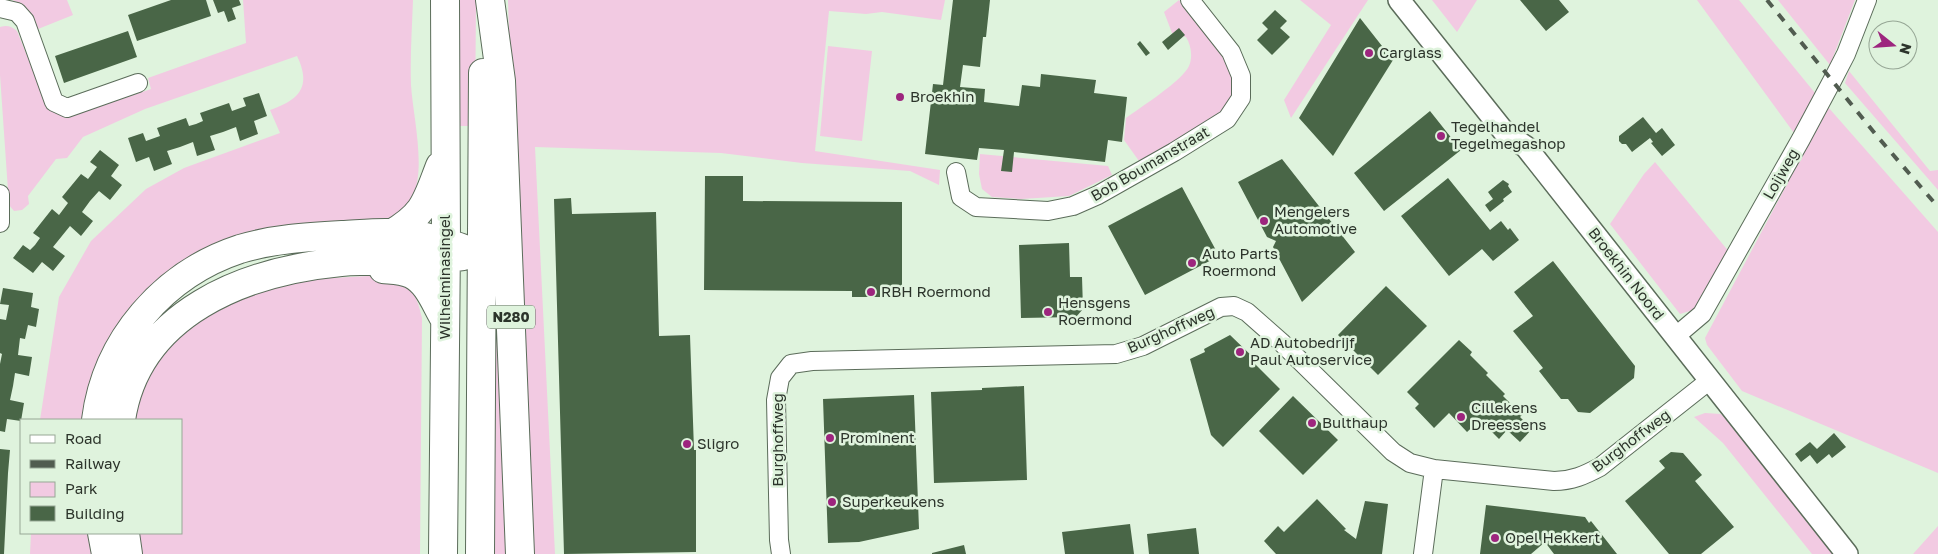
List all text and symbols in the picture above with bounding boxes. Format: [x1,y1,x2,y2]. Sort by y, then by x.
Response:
north arrow [1868,20,1918,70]
text: N [1896,41,1916,57]
place label: Carglass [1379,43,1442,61]
marker: Carglass [1363,47,1375,59]
place label: Broekhin [910,87,974,105]
marker: Broekhin [894,91,906,103]
place label: Tegelhandel Tegelmegashop [1451,117,1565,152]
street label: Bob Boumanstraat [1087,122,1212,204]
marker: Tegelhandel Tegelmegashop [1435,130,1447,142]
street label: Loijweg [1758,145,1802,202]
place label: Mengelers Automotive [1274,202,1357,237]
street label: Wilhelminasingel [435,214,453,339]
marker: Mengelers Automotive [1258,215,1270,227]
street label: Broekhin Noord [1585,224,1669,323]
place label: Auto Parts Roermond [1202,244,1278,279]
marker: Auto Parts Roermond [1186,257,1198,269]
place label: RBH Roermond [881,282,991,300]
marker: RBH Roermond [865,286,877,298]
place label: Hensgens Roermond [1058,293,1132,328]
street label: Burghoffweg [1124,302,1217,356]
road number: N280 [487,306,535,328]
marker: Hensgens Roermond [1042,306,1054,318]
place label: AD Autobedrijf Paul Autoservice [1250,333,1372,368]
marker: AD Autobedrijf Paul Autoservice [1234,346,1246,358]
street label: Burghoffweg [768,393,786,487]
place label: Cillekens Dreessens [1471,398,1546,433]
street label: Burghoffweg [1588,405,1673,476]
marker: Cillekens Dreessens [1455,411,1467,423]
place label: Bulthaup [1322,413,1388,431]
marker: Bulthaup [1306,417,1318,429]
legend [20,419,182,534]
place label: Prominent [840,428,915,446]
text: Road [65,429,102,447]
marker: Prominent [824,432,836,444]
place label: Sligro [697,434,739,452]
marker: Sligro [681,438,693,450]
text: Railway [65,454,121,472]
text: Park [65,479,98,497]
place label: Superkeukens [842,492,945,510]
marker: Superkeukens [826,496,838,508]
text: Building [65,504,125,522]
place label: Opel Hekkert [1505,528,1600,546]
marker: Opel Hekkert [1489,532,1501,544]

